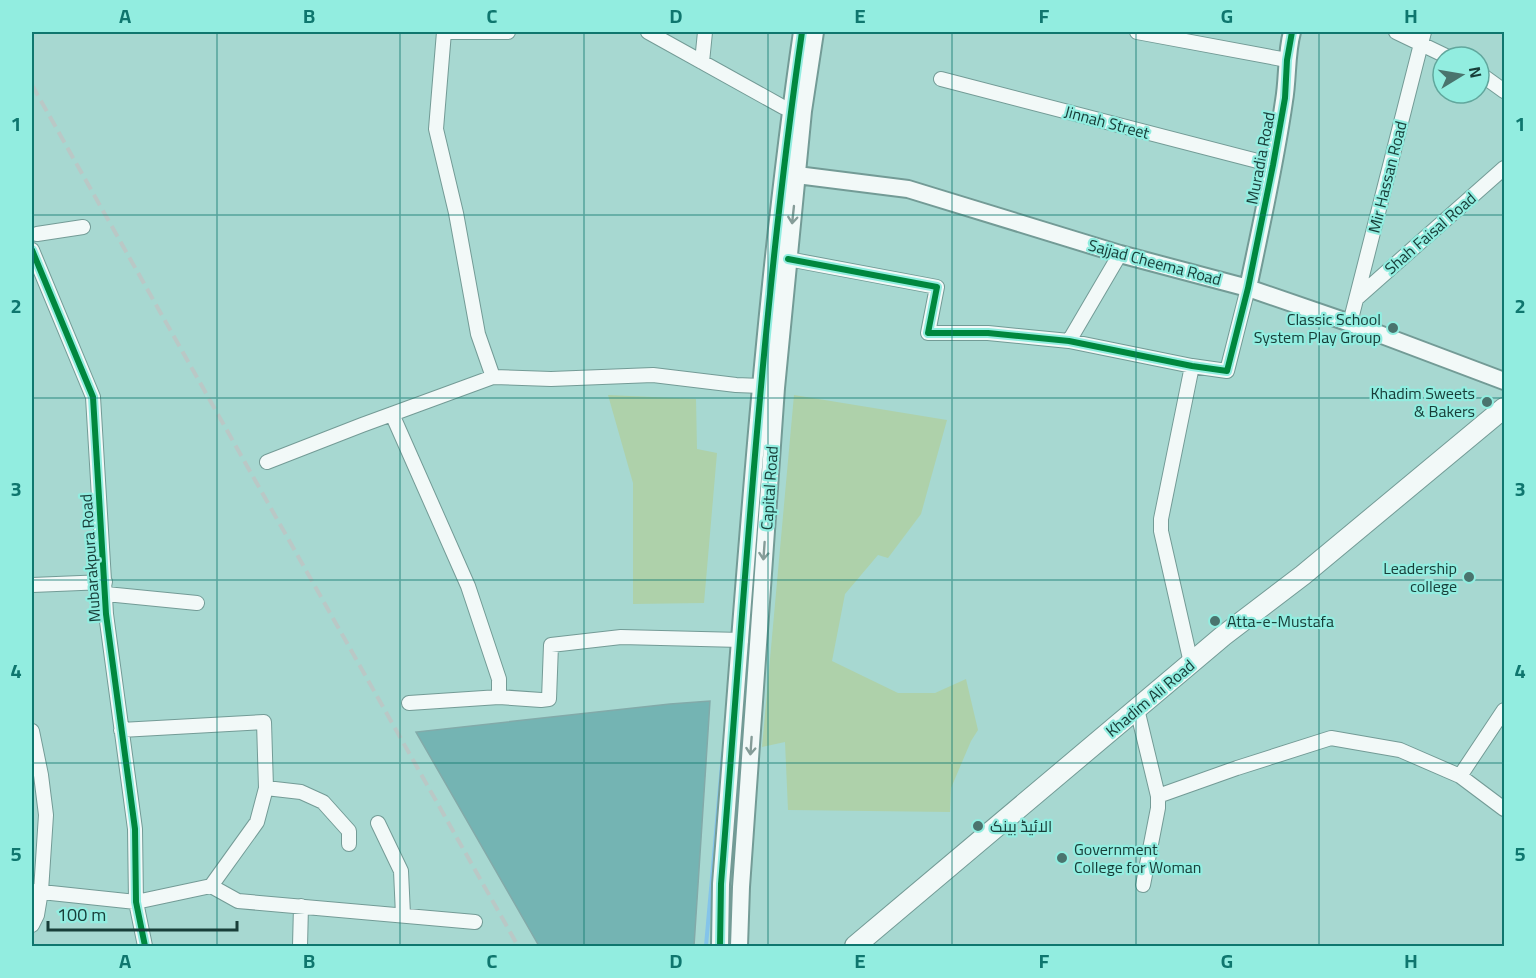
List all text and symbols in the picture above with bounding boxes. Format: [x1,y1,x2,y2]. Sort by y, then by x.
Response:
text: A [119,0,131,34]
text: B [303,0,315,34]
text: C [487,0,498,34]
text: D [670,0,683,34]
text: E [854,0,866,34]
text: F [1039,0,1050,34]
text: G [1221,0,1233,34]
text: H [1404,0,1418,34]
north arrow [1431,45,1491,105]
text: N [1460,64,1491,80]
street label: Jinnah Street [1061,96,1153,148]
text: 1 [10,105,22,142]
text: 1 [1514,105,1526,142]
street label: Muradia Road [1236,109,1284,207]
street label: Mir Hassan Road [1359,118,1415,236]
street label: Shah Faisal Road [1377,184,1483,282]
one-way arrow [787,204,798,224]
street label: Sajjad Cheema Road [1085,230,1225,294]
text: 2 [10,287,22,324]
text: 2 [1514,287,1526,324]
place label: Classic School System Play Group [1254,304,1381,352]
marker: Classic School System Play Group [1386,321,1400,335]
place label: Khadim Sweets & Bakers [1370,378,1475,426]
marker: Khadim Sweets & Bakers [1480,395,1494,409]
street label: Capital Road [751,445,787,531]
text: 3 [10,470,22,507]
text: 3 [1514,470,1526,507]
street label: Mubarakpura Road [71,493,109,623]
one-way arrow [759,541,770,561]
place label: Leadership college [1383,553,1457,601]
marker: Leadership college [1462,570,1476,584]
place label: Atta-e-Mustafa [1227,606,1334,636]
marker: Atta-e-Mustafa [1208,614,1222,628]
street label: Khadim Ali Road [1098,651,1202,745]
text: 4 [10,652,22,689]
text: 4 [1514,652,1526,689]
one-way arrow [745,736,756,755]
place label: الائیڈ بینک [990,811,1052,841]
marker: الائیڈ بینک [971,819,985,833]
place label: Government College for Woman [1074,834,1201,882]
text: 5 [10,835,22,872]
text: 5 [1514,835,1526,872]
marker: Government College for Woman [1055,851,1069,865]
scale bar [48,894,237,932]
text: 100 m [57,898,106,931]
text: A [119,942,131,978]
text: B [303,942,315,978]
text: C [487,942,498,978]
text: D [670,942,683,978]
text: E [854,942,866,978]
text: F [1039,942,1050,978]
text: G [1221,942,1233,978]
text: H [1404,942,1418,978]

